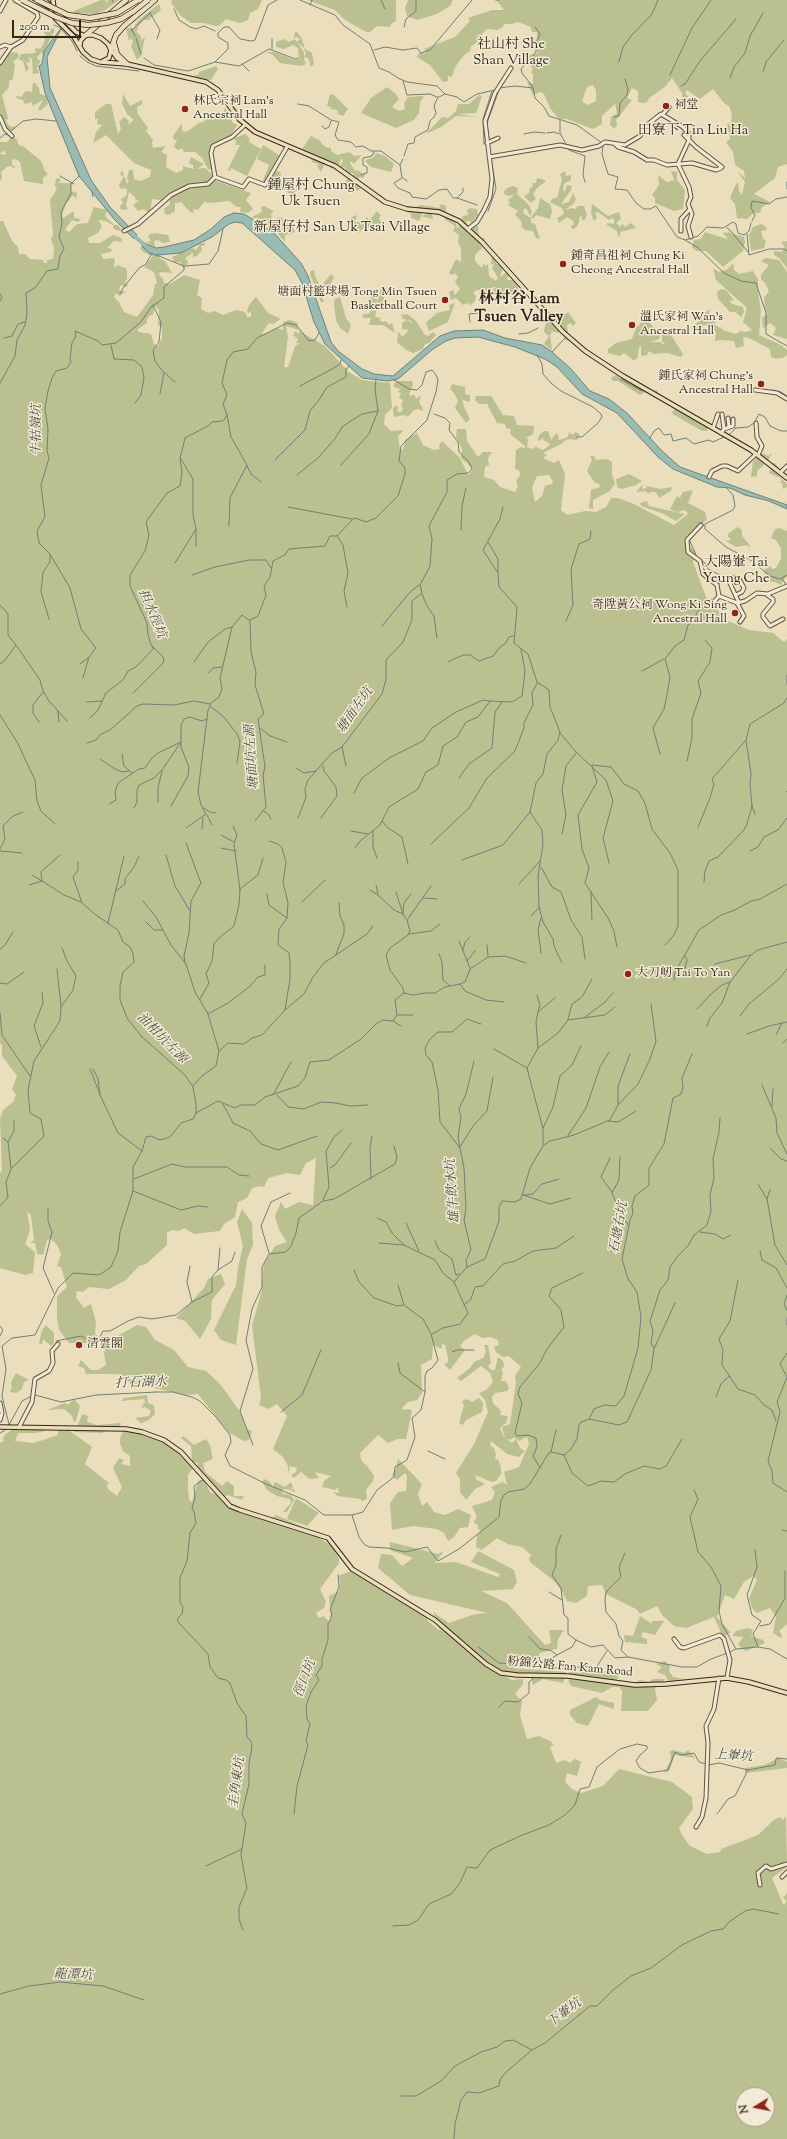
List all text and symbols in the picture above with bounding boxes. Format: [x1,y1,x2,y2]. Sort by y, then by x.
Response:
scale bar [14,12,83,38]
text: 200 m [19,18,50,36]
district label: 社山村 She Shan Village [467,38,555,70]
place label: 林氏宗祠 Lam's Ancestral Hall [193,95,273,123]
place label: 祠堂 [674,99,698,113]
marker: 祠堂 [661,101,671,111]
marker: 林氏宗祠 Lam's Ancestral Hall [180,104,190,114]
district label: 田寮下 Tin Liu Ha [638,124,748,140]
district label: 鍾屋村 Chung Uk Tsuen [267,179,355,212]
district label: 新屋仔村 San Uk Tsai Village [254,221,430,237]
place label: 鍾奇昌祖祠 Chung Ki Cheong Ancestral Hall [571,250,689,278]
marker: 鍾奇昌祖祠 Chung Ki Cheong Ancestral Hall [558,259,568,269]
place label: 塘面村籃球場 Tong Min Tsuen Basketball Court [277,286,437,314]
district label: 林村谷 Lam Tsuen Valley [469,290,569,328]
marker: 塘面村籃球場 Tong Min Tsuen Basketball Court [440,295,450,305]
place label: 溫氏家祠 Wan's Ancestral Hall [640,311,723,339]
marker: 溫氏家祠 Wan's Ancestral Hall [627,320,637,330]
place label: 鍾氏家祠 Chung's Ancestral Hall [659,370,753,398]
marker: 鍾氏家祠 Chung's Ancestral Hall [756,379,766,389]
water label: 牛牯嶺坑 [30,404,46,456]
district label: 大陽輋 Tai Yeung Che [698,556,774,588]
water label: 担水徑坑 [134,587,168,641]
place label: 奇陞黃公祠 Wong Ki Sing Ancestral Hall [592,599,727,627]
marker: 奇陞黃公祠 Wong Ki Sing Ancestral Hall [730,608,740,618]
water label: 塘面左坑 [335,685,377,737]
water label: 塘面坑左源 [243,724,263,790]
place label: 大刀屻 Tai To Yan [636,967,730,981]
marker: 大刀屻 Tai To Yan [623,969,633,979]
water label: 油柑坑左源 [133,1011,189,1067]
water label: 雄牛飲水坑 [444,1158,464,1224]
water label: 石塘右坑 [608,1201,632,1255]
place label: 清雲閣 [87,1338,123,1352]
marker: 清雲閣 [74,1340,84,1350]
water label: 打石湖水 [115,1375,167,1393]
street label: 粉錦公路 Fan Kam Road [507,1655,633,1681]
water label: 徑口坑 [292,1658,320,1700]
water label: 上輋坑 [713,1748,753,1766]
water label: 圭角東坑 [227,1756,249,1810]
water label: 龍潭坑 [53,1968,93,1984]
water label: 下輋坑 [545,1996,585,2032]
north arrow [735,2087,775,2127]
text: N [736,2103,753,2115]

